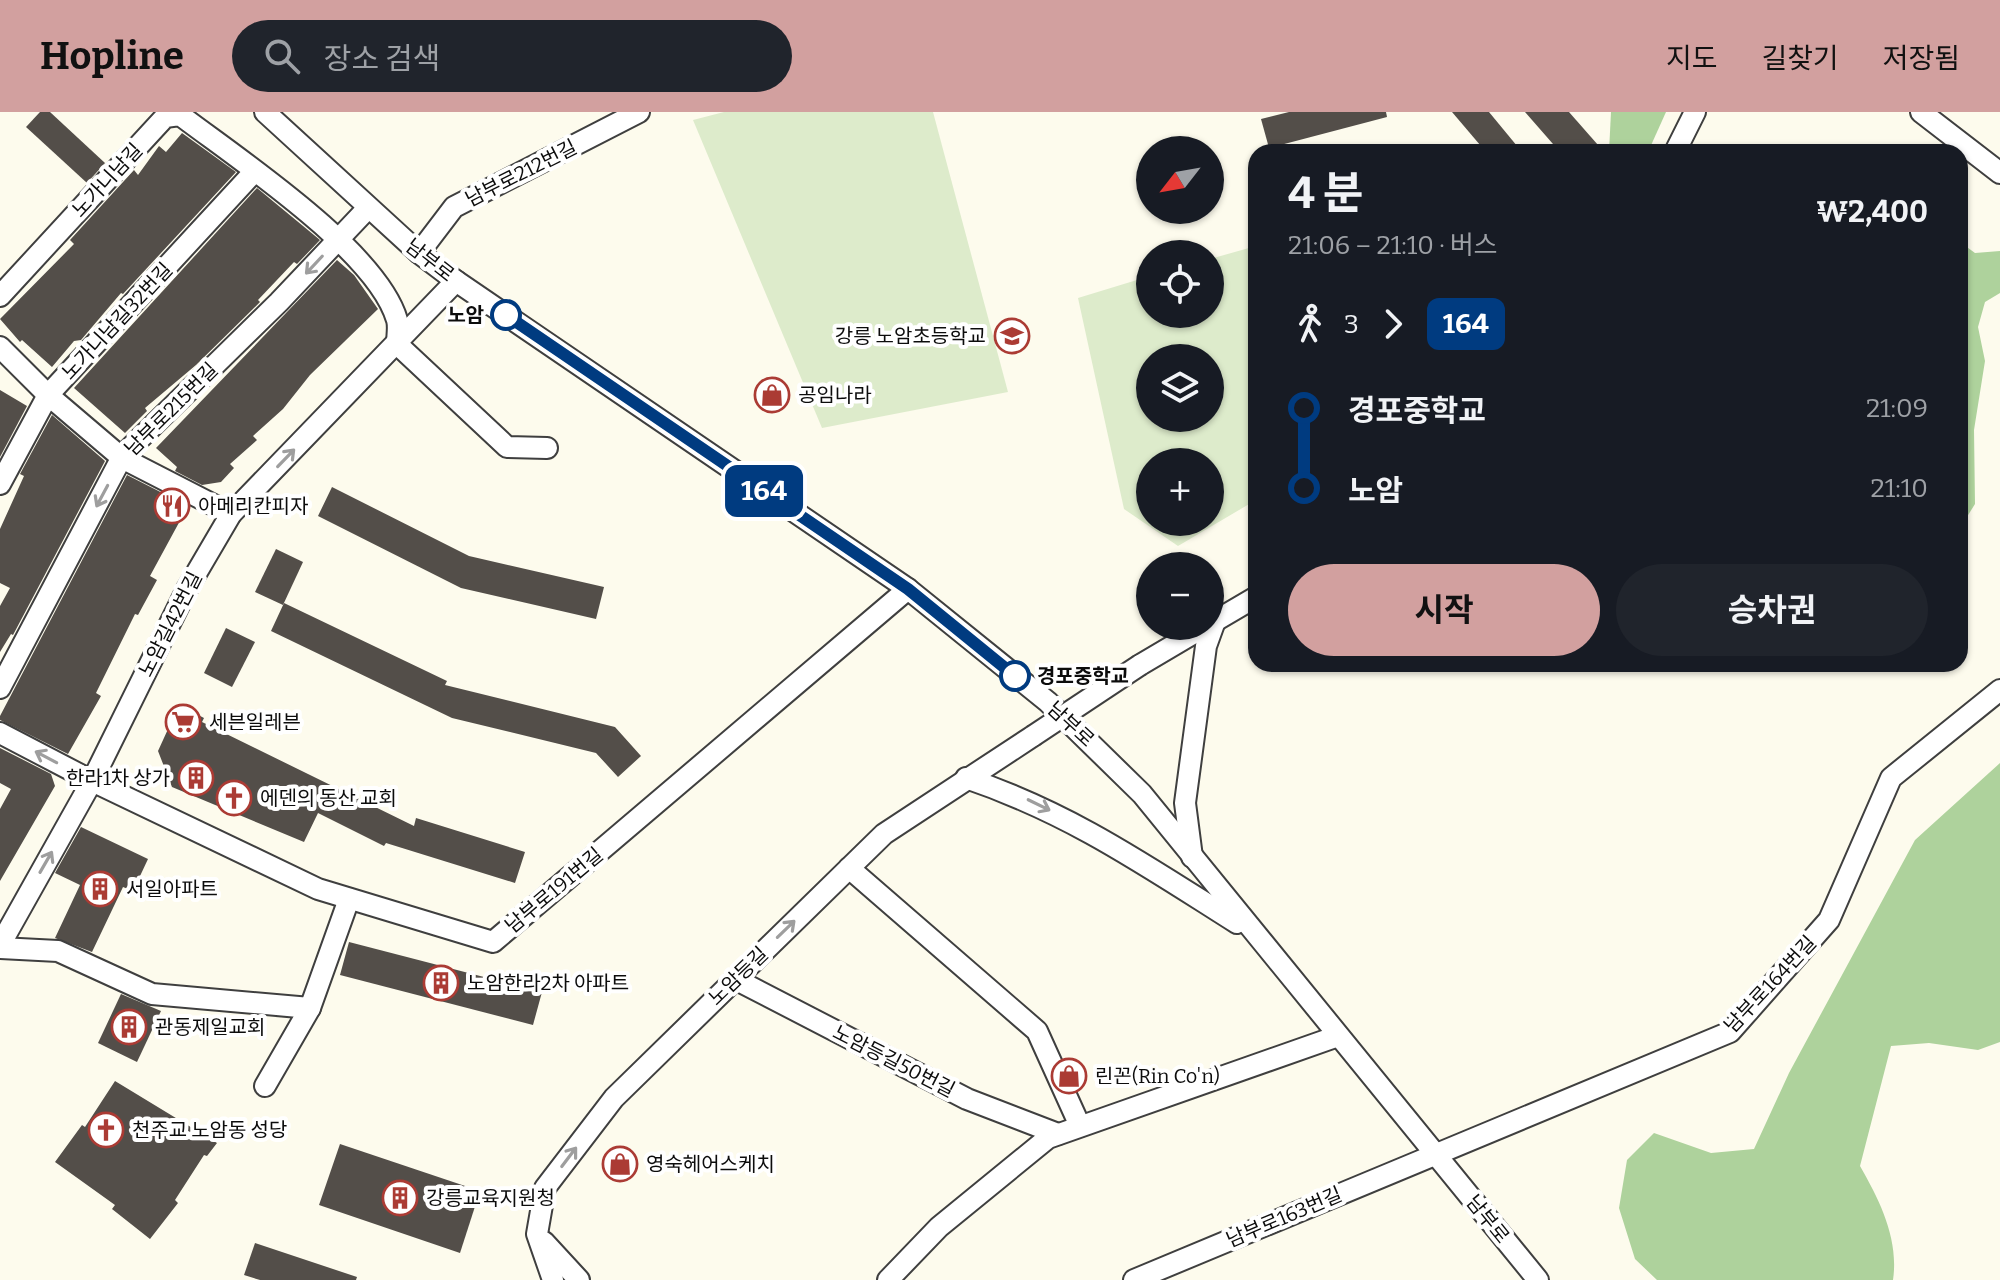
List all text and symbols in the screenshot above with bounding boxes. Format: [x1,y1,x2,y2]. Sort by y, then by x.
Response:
search box [232,20,792,92]
text: Hopline [40,33,184,79]
icon: search [260,34,304,78]
text: 장소 검색 [324,41,440,77]
text: 지도 [1666,42,1717,75]
text: 길찾기 [1761,42,1839,75]
text: 저장됨 [1883,42,1960,75]
street label: 남부로212번길 [461,135,581,211]
north arrow [1136,136,1224,224]
map controls [1136,136,1224,640]
street label: 노가니남길 [67,138,147,222]
text: 4 분 [1288,167,1363,220]
text: ₩2,400 [1817,194,1928,230]
text: 21:06 – 21:10 · 버스 [1288,230,1498,261]
street label: 남부로 [401,234,459,286]
button: locate [1136,240,1224,328]
one-way arrow [306,254,324,274]
street label: 노가니남길32번길 [57,258,177,384]
marker: 노암 [491,300,521,330]
icon: walk [1288,302,1332,346]
icon: forward [1371,302,1415,346]
place label: 노암 [447,303,485,327]
text: 164 [1443,307,1489,340]
text: 3 [1344,309,1359,340]
school or university icon: 강릉 노암초등학교 [993,317,1031,355]
place label: 강릉 노암초등학교 [835,324,986,348]
button: layers [1136,344,1224,432]
street label: 남부로215번길 [119,357,223,461]
shop icon: 공임나라 [753,376,791,414]
place label: 공임나라 [798,383,872,407]
text: 경포중학교 [1348,393,1486,429]
text: 21:09 [1866,393,1928,424]
button: + [1136,448,1224,536]
one-way arrow [277,449,295,469]
line badge: 164 [718,465,810,517]
text: 노암 [1348,473,1403,509]
text: 21:10 [1871,473,1928,504]
text: 164 [741,474,787,507]
one-way arrow [93,483,109,507]
restaurant icon: 아메리칸피자 [153,487,191,525]
place label: 아메리칸피자 [198,494,308,518]
button: − [1136,552,1224,640]
button: 시작 [1288,564,1600,656]
button: 승차권 [1616,564,1928,656]
street label: 노암길42번길 [133,568,207,680]
marker: 경포중학교 [1000,661,1030,691]
place label: 경포중학교 [1037,664,1129,688]
street label: 남부로 [1043,696,1099,752]
supermarket icon: 세븐일레븐 [164,703,202,741]
place label: 세븐일레븐 [209,710,301,734]
one-way arrow [35,749,59,765]
building icon: 한라1차 상가 [177,759,215,797]
place label: 한라1차 상가 [66,766,170,790]
church icon: 에덴의 동산 교회 [215,779,253,817]
place label: 에덴의 동산 교회 [260,786,397,810]
one-way arrow [1027,798,1051,813]
street label: 남부로191번길 [500,842,608,938]
one-way arrow [38,851,54,874]
building icon: 서일아파트 [81,870,119,908]
place label: 서일아파트 [126,877,218,901]
one-way arrow [776,920,795,939]
street label: 남부로164번길 [1719,931,1821,1037]
street label: 노암등길 [703,942,773,1010]
building icon: 노암한라2차 아파트 [422,964,460,1002]
place label: 노암한라2차 아파트 [467,971,629,995]
building icon: 관동제일교회 [110,1008,148,1046]
place label: 관동제일교회 [155,1015,265,1039]
street label: 노암등길50번길 [829,1020,959,1102]
shop icon: 린꼰(Rin Co'n) [1050,1057,1088,1095]
place label: 린꼰(Rin Co'n) [1095,1064,1220,1088]
church icon: 천주교 노암동 성당 [87,1111,125,1149]
place label: 천주교 노암동 성당 [132,1118,287,1142]
shop icon: 영숙헤어스케치 [601,1145,639,1183]
one-way arrow [560,1147,577,1168]
place label: 영숙헤어스케치 [646,1152,775,1176]
building icon: 강릉교육지원청 [381,1179,419,1217]
street label: 남부로163번길 [1223,1182,1345,1252]
place label: 강릉교육지원청 [426,1186,555,1210]
street label: 남부로 [1461,1190,1515,1248]

